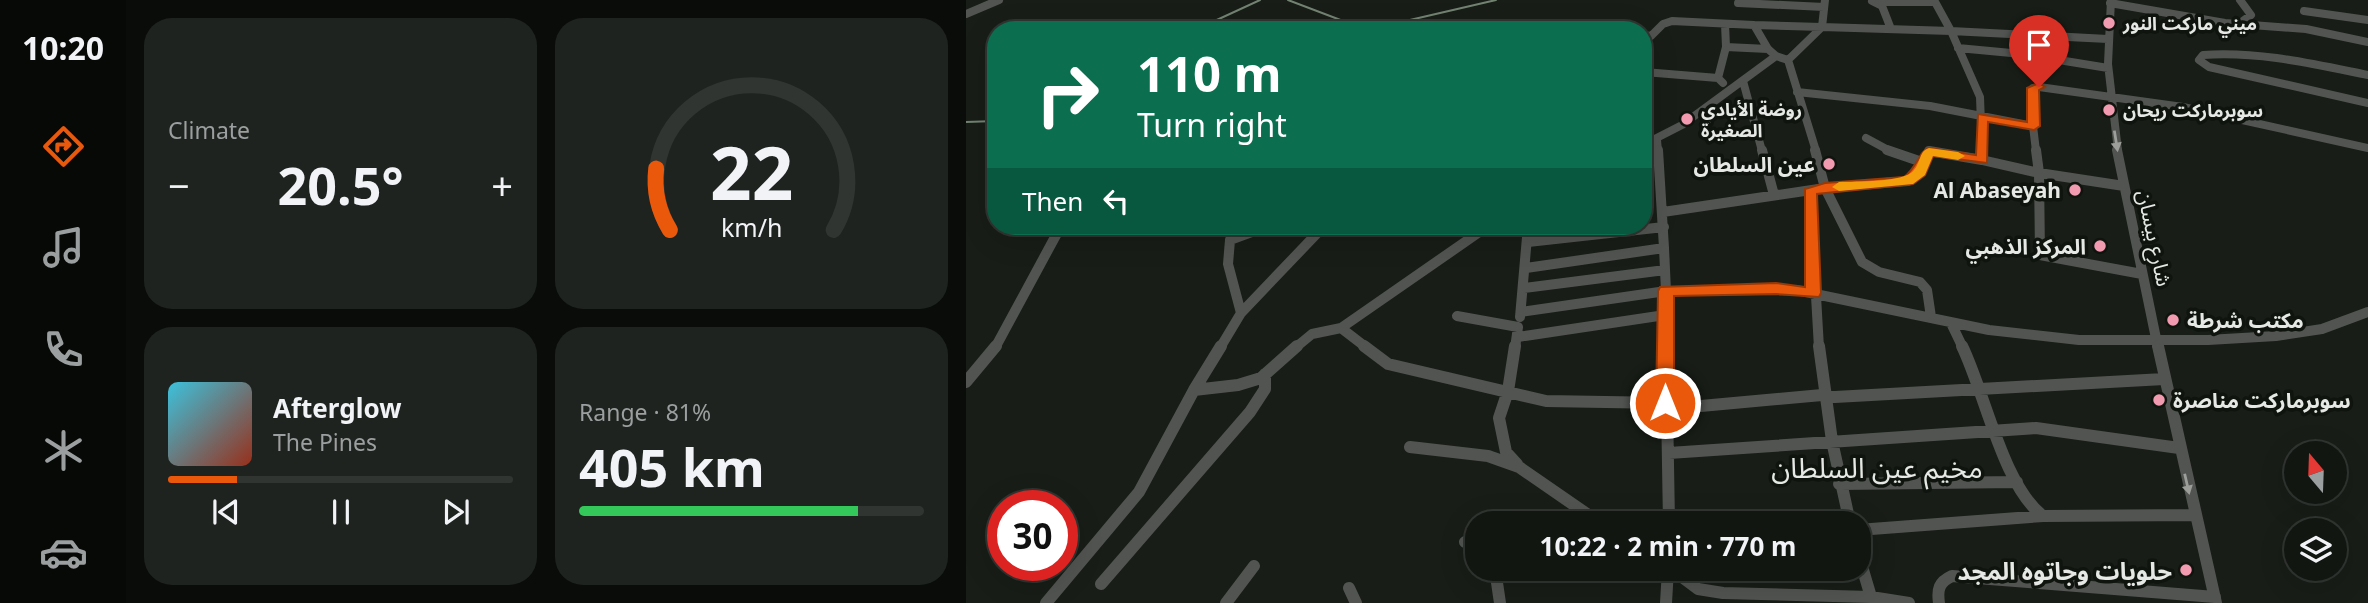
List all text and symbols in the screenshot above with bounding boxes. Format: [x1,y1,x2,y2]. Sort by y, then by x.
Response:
place label: ميني ماركت النور [2122,11,2257,38]
pin [2009,15,2069,87]
marker: ميني ماركت النور [2101,15,2117,31]
text: 10:20 [22,26,104,69]
icon: arrive [2020,26,2058,64]
text: 110 m [1137,40,1282,106]
icon: right [1022,49,1113,140]
place label: روضة الأيادي الصغيرة [1701,97,1802,142]
place label: سوبرماركت ريحان [2123,98,2263,122]
marker: سوبرماركت ريحان [2101,102,2117,118]
text: Turn right [1137,103,1287,146]
marker: روضة الأيادي الصغيرة [1679,111,1695,127]
text: Climate [168,114,250,146]
icon: directions [39,122,88,171]
text: 22 [710,122,793,221]
one-way arrow [2111,130,2122,152]
text: 20.5° [278,149,403,220]
place label: عين السلطان [1694,150,1815,178]
marker: عين السلطان [1821,156,1837,172]
text: − [168,159,190,211]
text: + [491,159,513,211]
place label: Al Abaseyah [1933,176,2061,204]
icon: left [1097,182,1135,220]
marker: Al Abaseyah [2067,182,2083,198]
text: Then [1022,183,1083,219]
street label: شارع بيسان [2129,187,2179,289]
text: km/h [721,209,782,243]
icon: music [39,223,88,272]
place label: المركز الذهبي [1966,232,2086,264]
marker: المركز الذهبي [2092,238,2108,254]
place label: مكتب شرطة [2187,306,2304,334]
marker: مكتب شرطة [2165,312,2181,328]
icon: phone [39,325,88,374]
position arrow [1628,366,1702,440]
place label: سوبرماركت مناصرة [2173,386,2351,414]
text: Afterglow [273,390,401,426]
marker: سوبرماركت مناصرة [2151,392,2167,408]
text: Range · 81% [579,396,711,428]
icon: climate [39,426,88,475]
text: The Pines [273,426,377,458]
text: 405 km [579,431,765,502]
north arrow [2284,441,2347,504]
map controls [2284,441,2347,581]
district label: مخيم عين السلطان [1771,448,1983,490]
one-way arrow [2182,473,2193,495]
speed limit sign: 30 [987,490,1078,581]
icon: previous [207,493,245,531]
icon: pause [322,493,360,531]
icon: next [437,493,475,531]
button: layers [2284,518,2347,581]
icon: car [39,528,88,577]
text: 10:22 · 2 min · 770 m [1540,528,1796,564]
place label: حلويات وجاتوه المجد [1958,554,2172,587]
marker: حلويات وجاتوه المجد [2178,562,2194,578]

